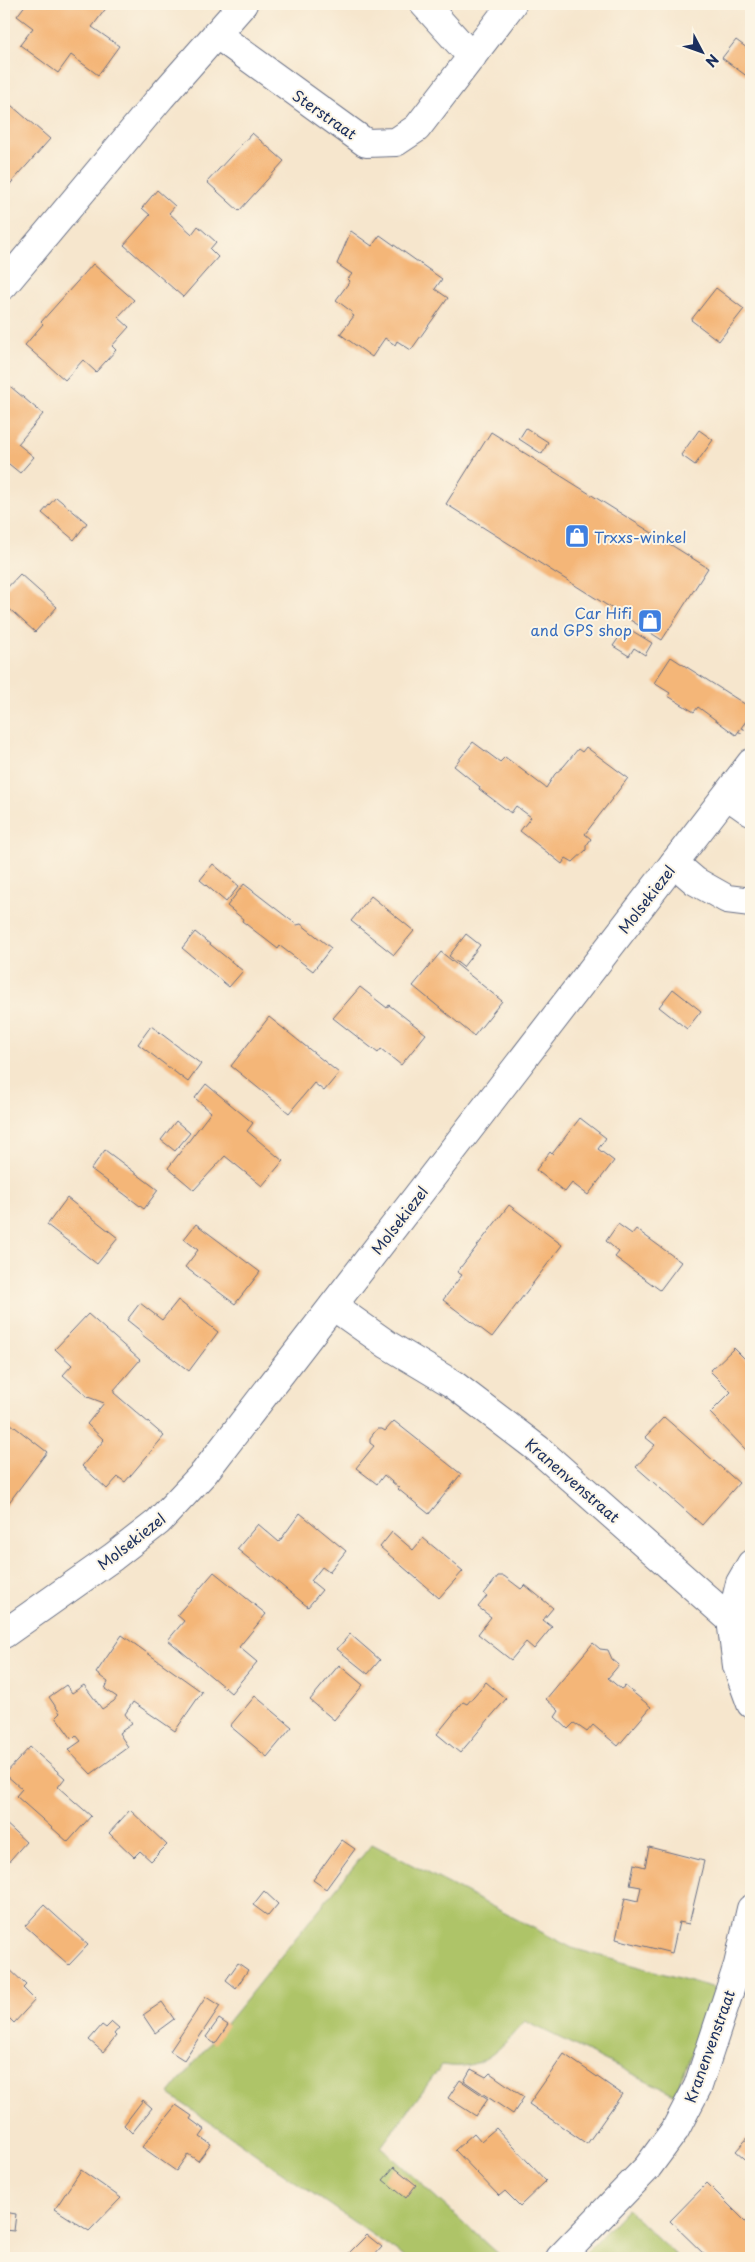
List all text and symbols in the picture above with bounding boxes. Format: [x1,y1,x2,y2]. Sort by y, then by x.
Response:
north arrow [678,28,728,78]
text: N [701,50,724,72]
street label: Sterstraat [288,83,362,145]
shop icon: Trxxs-winkel [564,523,590,549]
place label: Trxxs-winkel [594,525,686,548]
place label: Car Hifi and GPS shop [531,601,632,641]
shop icon: Car Hifi and GPS shop [637,608,663,634]
street label: Molsekiezel [612,860,680,938]
street label: Molsekiezel [365,1181,433,1259]
street label: Kranenvenstraat [521,1432,625,1528]
street label: Molsekiezel [92,1507,170,1575]
street label: Kranenvenstraat [678,1986,740,2106]

